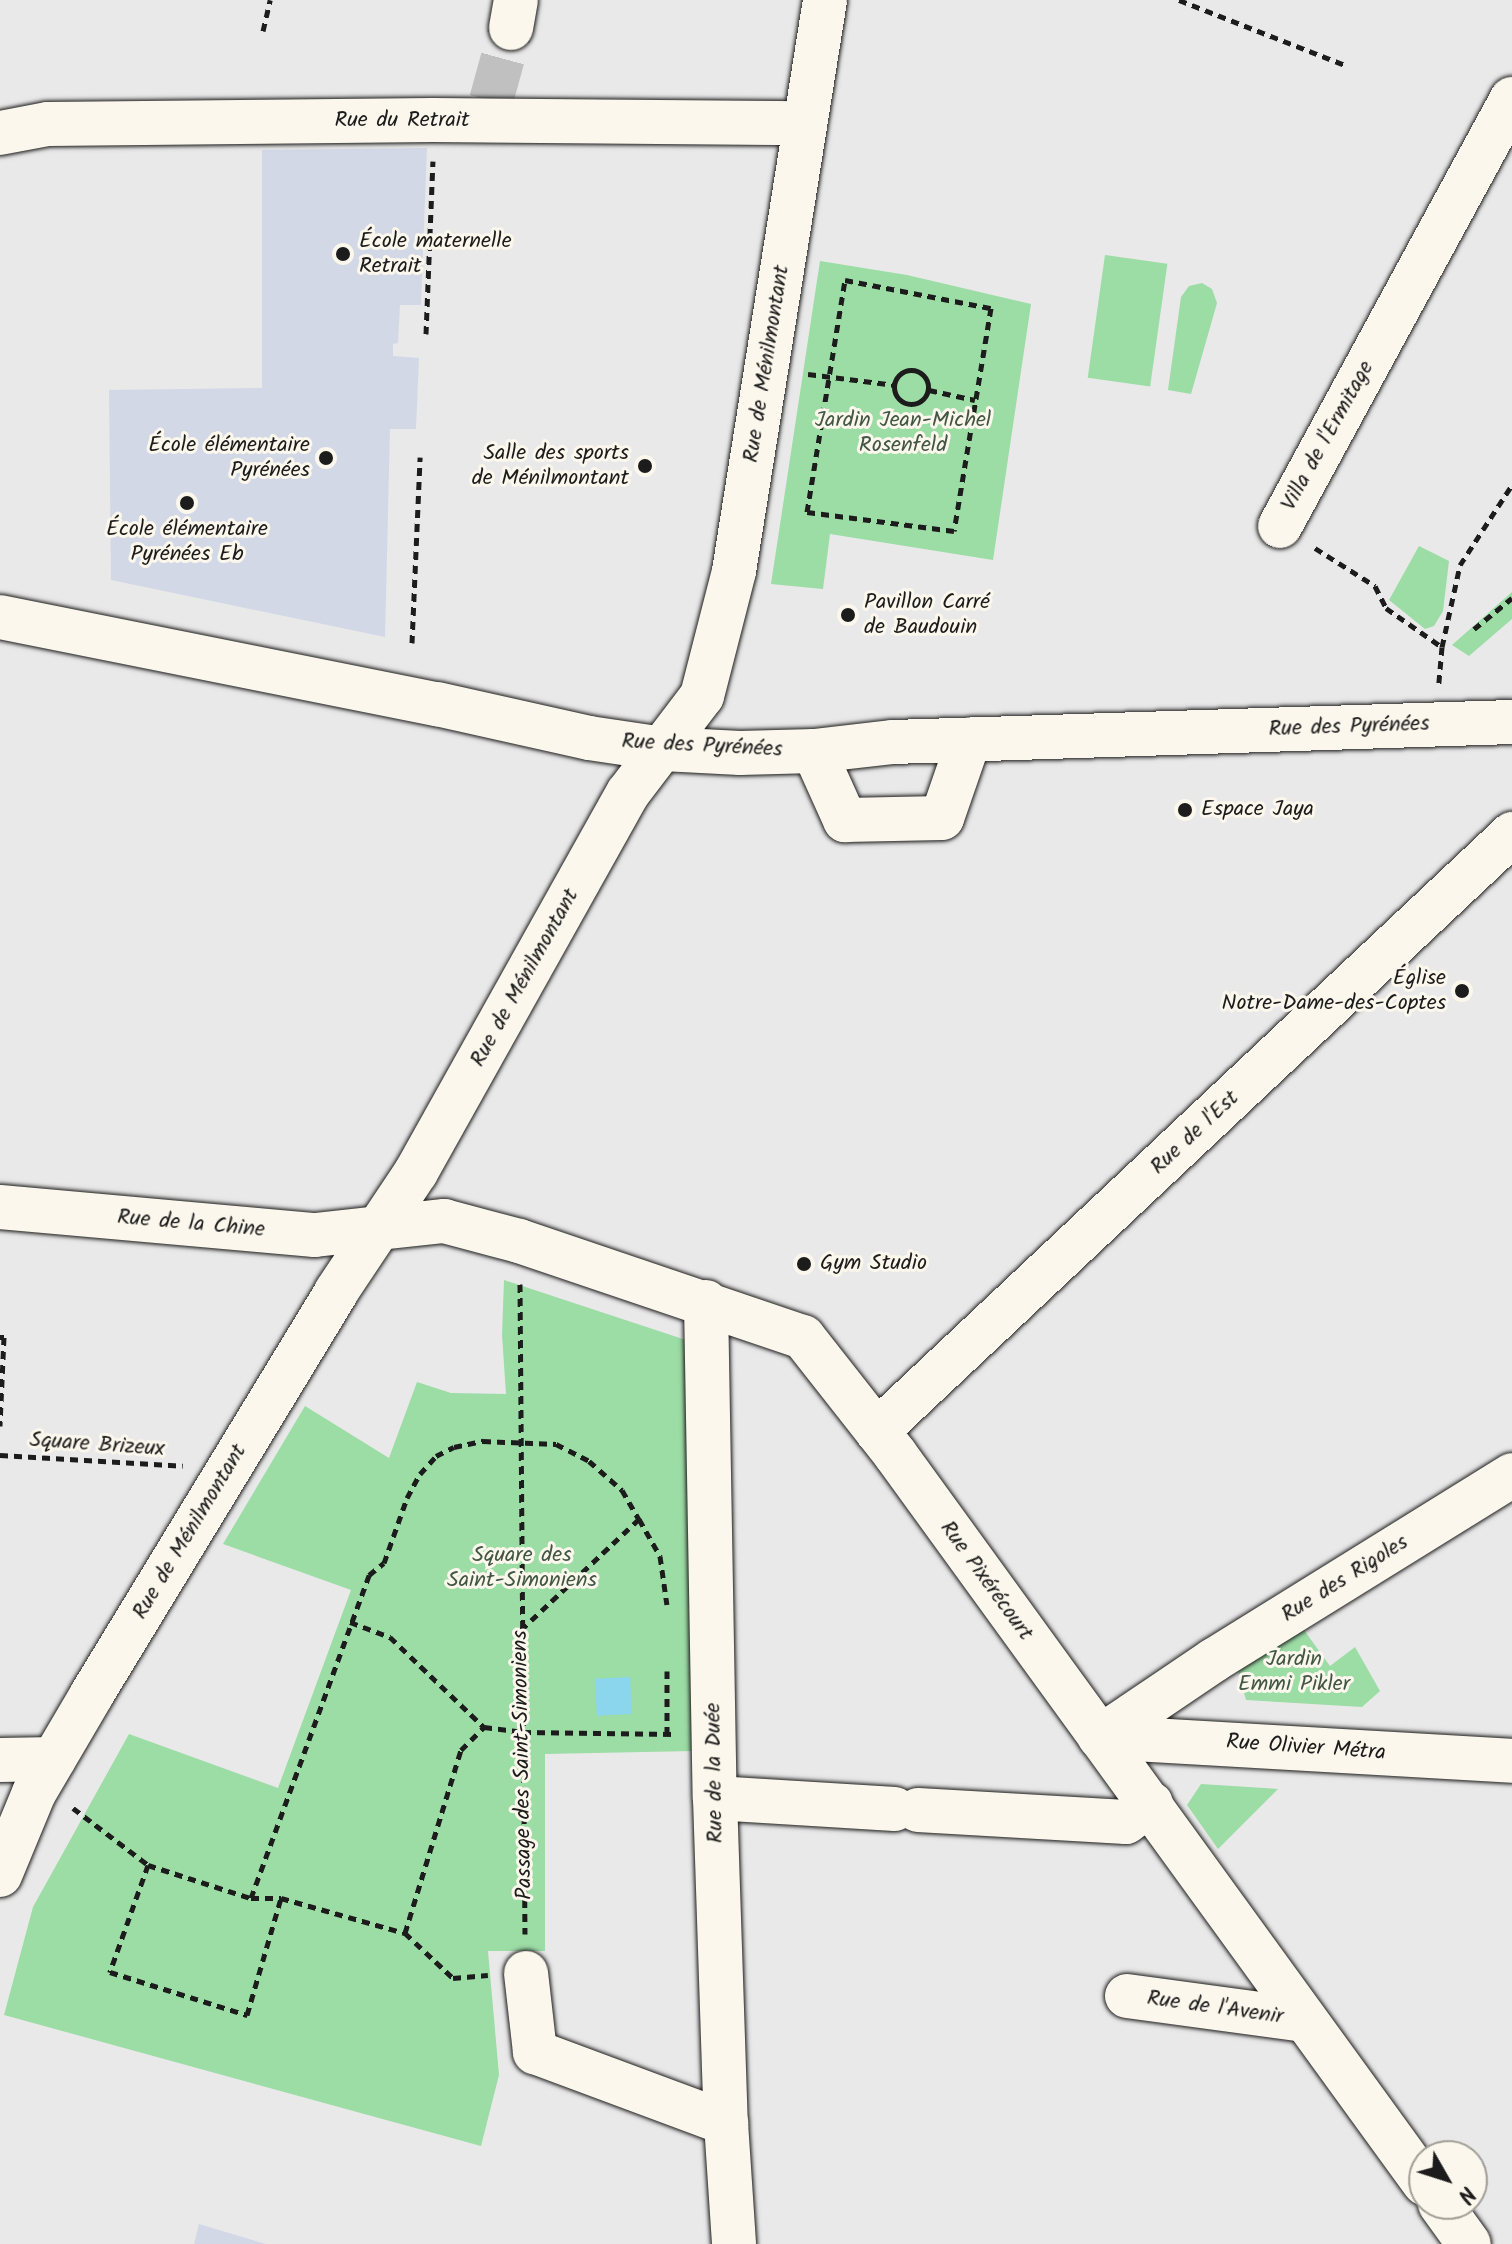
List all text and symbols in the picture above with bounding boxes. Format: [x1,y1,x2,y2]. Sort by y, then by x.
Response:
street label: Rue du Retrait [334,108,470,134]
place label: École maternelle Retrait [359,228,512,280]
marker: École maternelle Retrait [334,245,352,263]
street label: Rue de Ménilmontant [738,263,796,465]
street label: Villa de l'Ermitage [1276,356,1380,516]
park label: Jardin Jean-Michel Rosenfeld [815,407,991,458]
place label: École élémentaire Pyrénées [148,432,310,484]
place label: Salle des sports de Ménilmontant [472,440,629,492]
marker: École élémentaire Pyrénées [317,449,335,467]
marker: Salle des sports de Ménilmontant [636,457,654,475]
marker: École élémentaire Pyrénées Eb [178,494,196,512]
place label: École élémentaire Pyrénées Eb [106,516,268,568]
place label: Pavillon Carré de Baudouin [864,589,990,640]
marker: Pavillon Carré de Baudouin [839,606,857,624]
street label: Rue des Pyrénées [1268,711,1430,743]
street label: Rue des Pyrénées [621,729,783,763]
place label: Espace Jaya [1201,797,1314,823]
marker: Espace Jaya [1176,801,1194,819]
street label: Rue de Ménilmontant [465,884,585,1072]
place label: Église Notre-Dame-des-Coptes [1222,965,1446,1016]
marker: Église Notre-Dame-des-Coptes [1453,982,1471,1000]
street label: Rue de l'Est [1145,1085,1245,1181]
street label: Rue de la Chine [116,1204,266,1244]
place label: Gym Studio [820,1251,927,1277]
marker: Gym Studio [795,1255,813,1273]
street label: Square Brizeux [29,1427,165,1463]
street label: Rue de Ménilmontant [127,1440,253,1624]
street label: Rue Pixérécourt [934,1516,1038,1646]
street label: Rue des Rigoles [1277,1530,1413,1628]
park label: Square des Saint-Simoniens [447,1542,597,1594]
street label: Passage des Saint-Simoniens [507,1630,539,1900]
park label: Jardin Emmi Pikler [1238,1646,1350,1698]
street label: Rue de la Duée [701,1702,729,1844]
street label: Rue Olivier Métra [1225,1729,1387,1767]
street label: Rue de l'Avenir [1145,1985,1285,2031]
north arrow [1408,2140,1488,2220]
text: N [1448,2178,1483,2211]

